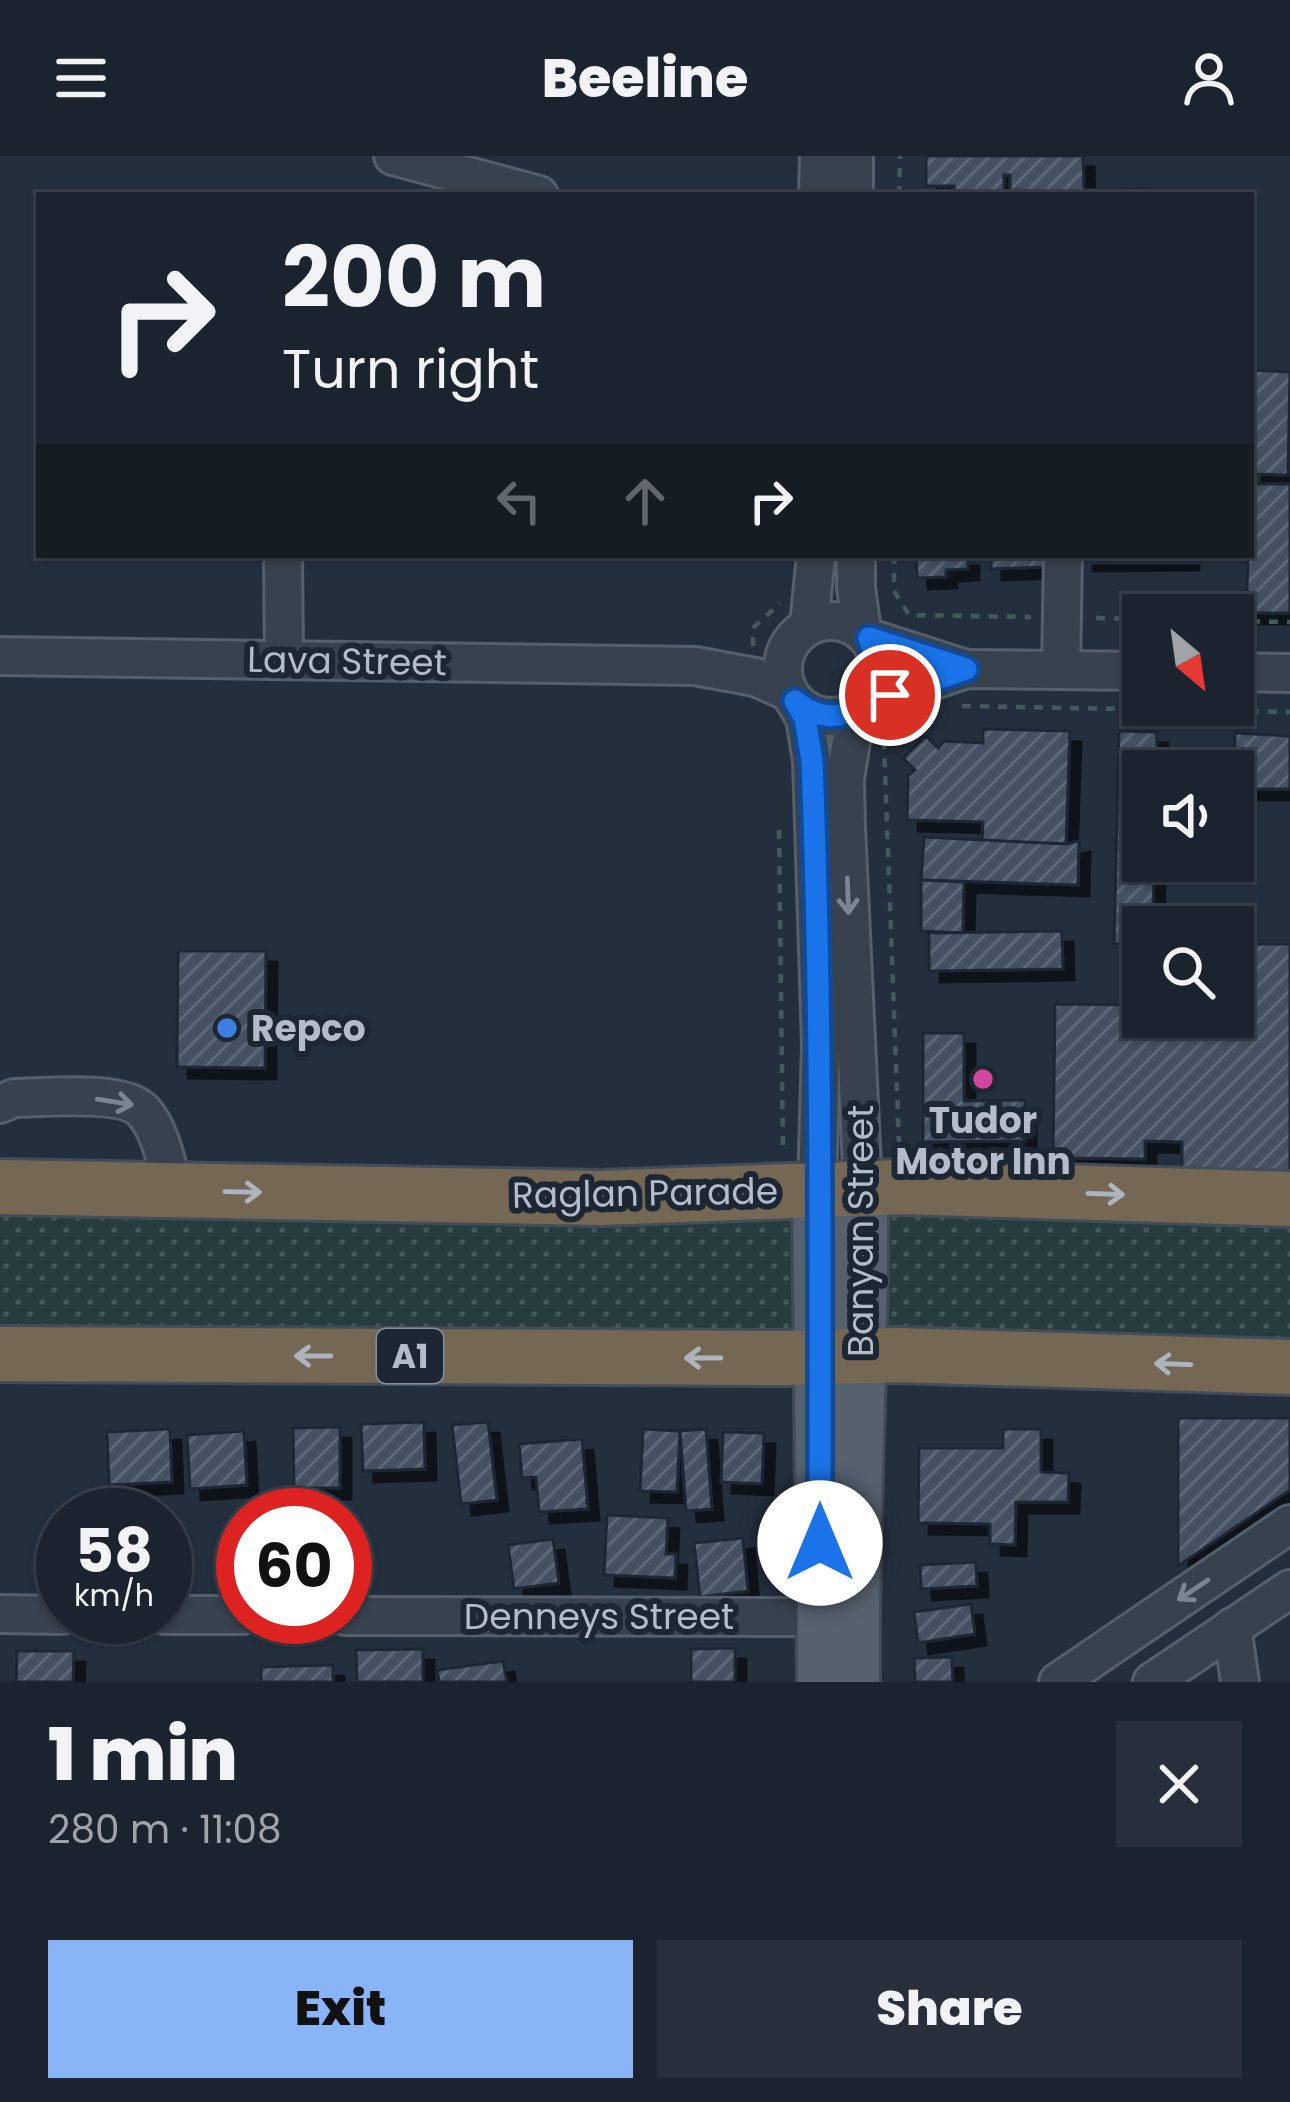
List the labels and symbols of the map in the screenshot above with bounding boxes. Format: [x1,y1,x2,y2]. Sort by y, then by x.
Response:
north arrow [1122,594,1254,726]
street label: Lava Street [247,634,447,688]
pin [839,644,941,746]
one-way arrow [837,876,860,915]
place label: Repco [251,1003,366,1054]
marker: Repco [214,1015,240,1041]
marker: Tudor Motor Inn [970,1066,996,1092]
one-way arrow [95,1091,134,1114]
place label: Tudor Motor Inn [895,1095,1071,1187]
street label: Banyan Street [835,1105,886,1357]
street label: Raglan Parade [512,1165,778,1221]
one-way arrow [223,1180,262,1203]
one-way arrow [1086,1182,1125,1205]
road number: A1 [377,1329,443,1383]
one-way arrow [294,1345,333,1367]
one-way arrow [684,1347,723,1369]
one-way arrow [1154,1352,1193,1375]
position arrow [757,1480,883,1606]
speed limit sign: 60 [216,1488,372,1644]
one-way arrow [1177,1577,1211,1602]
street label: Denneys Street [464,1591,734,1642]

